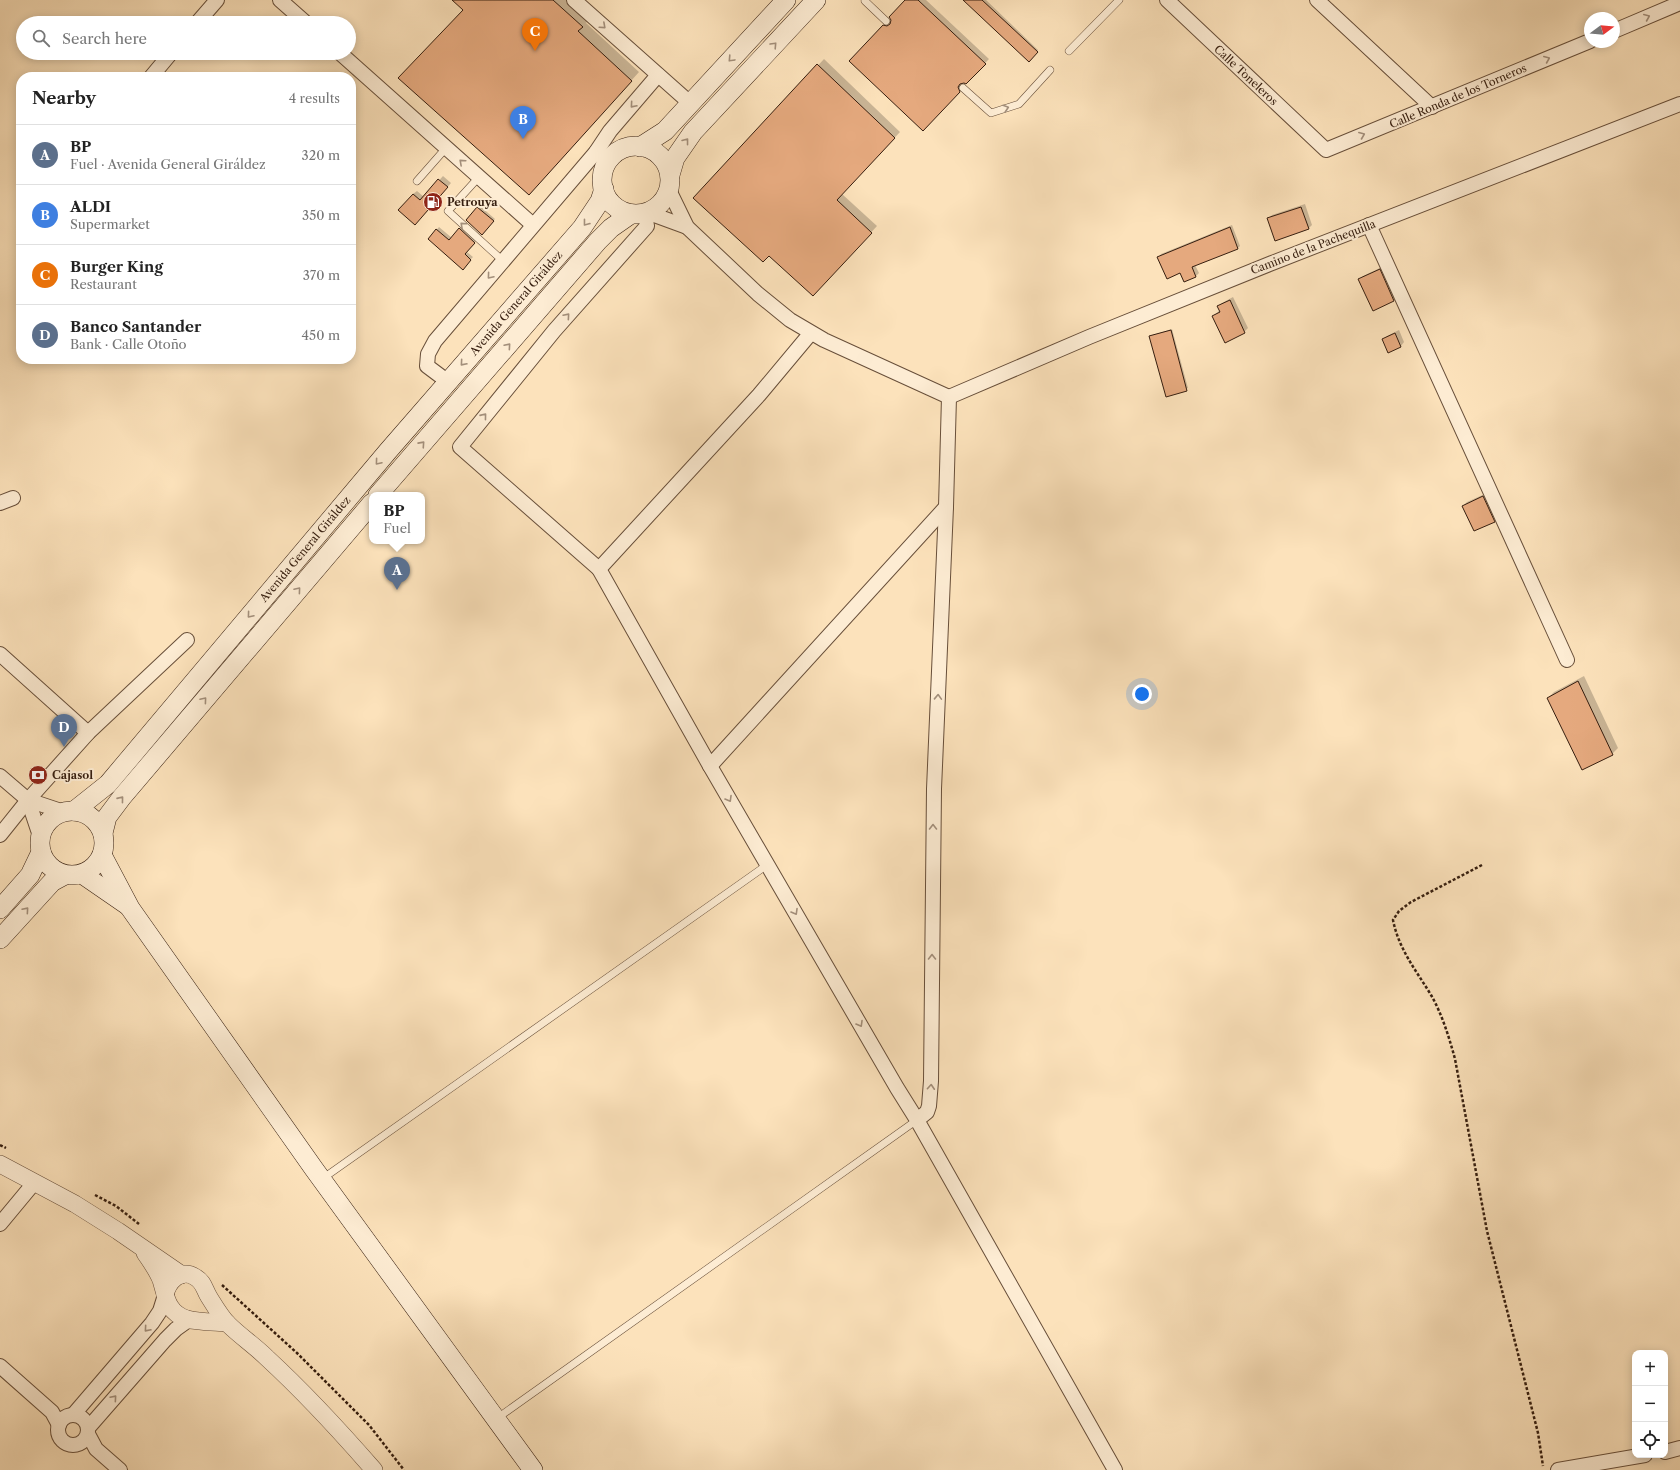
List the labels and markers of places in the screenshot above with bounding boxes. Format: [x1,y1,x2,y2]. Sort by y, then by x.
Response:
pin: C [522,18,548,51]
pin: B [510,106,536,139]
fuel station icon: Petrouya [422,191,444,213]
place label: Petrouya [447,195,498,209]
pin: A [384,557,410,590]
pin: D [51,714,77,747]
bank icon: Cajasol [27,764,49,786]
place label: Cajasol [52,768,93,782]

